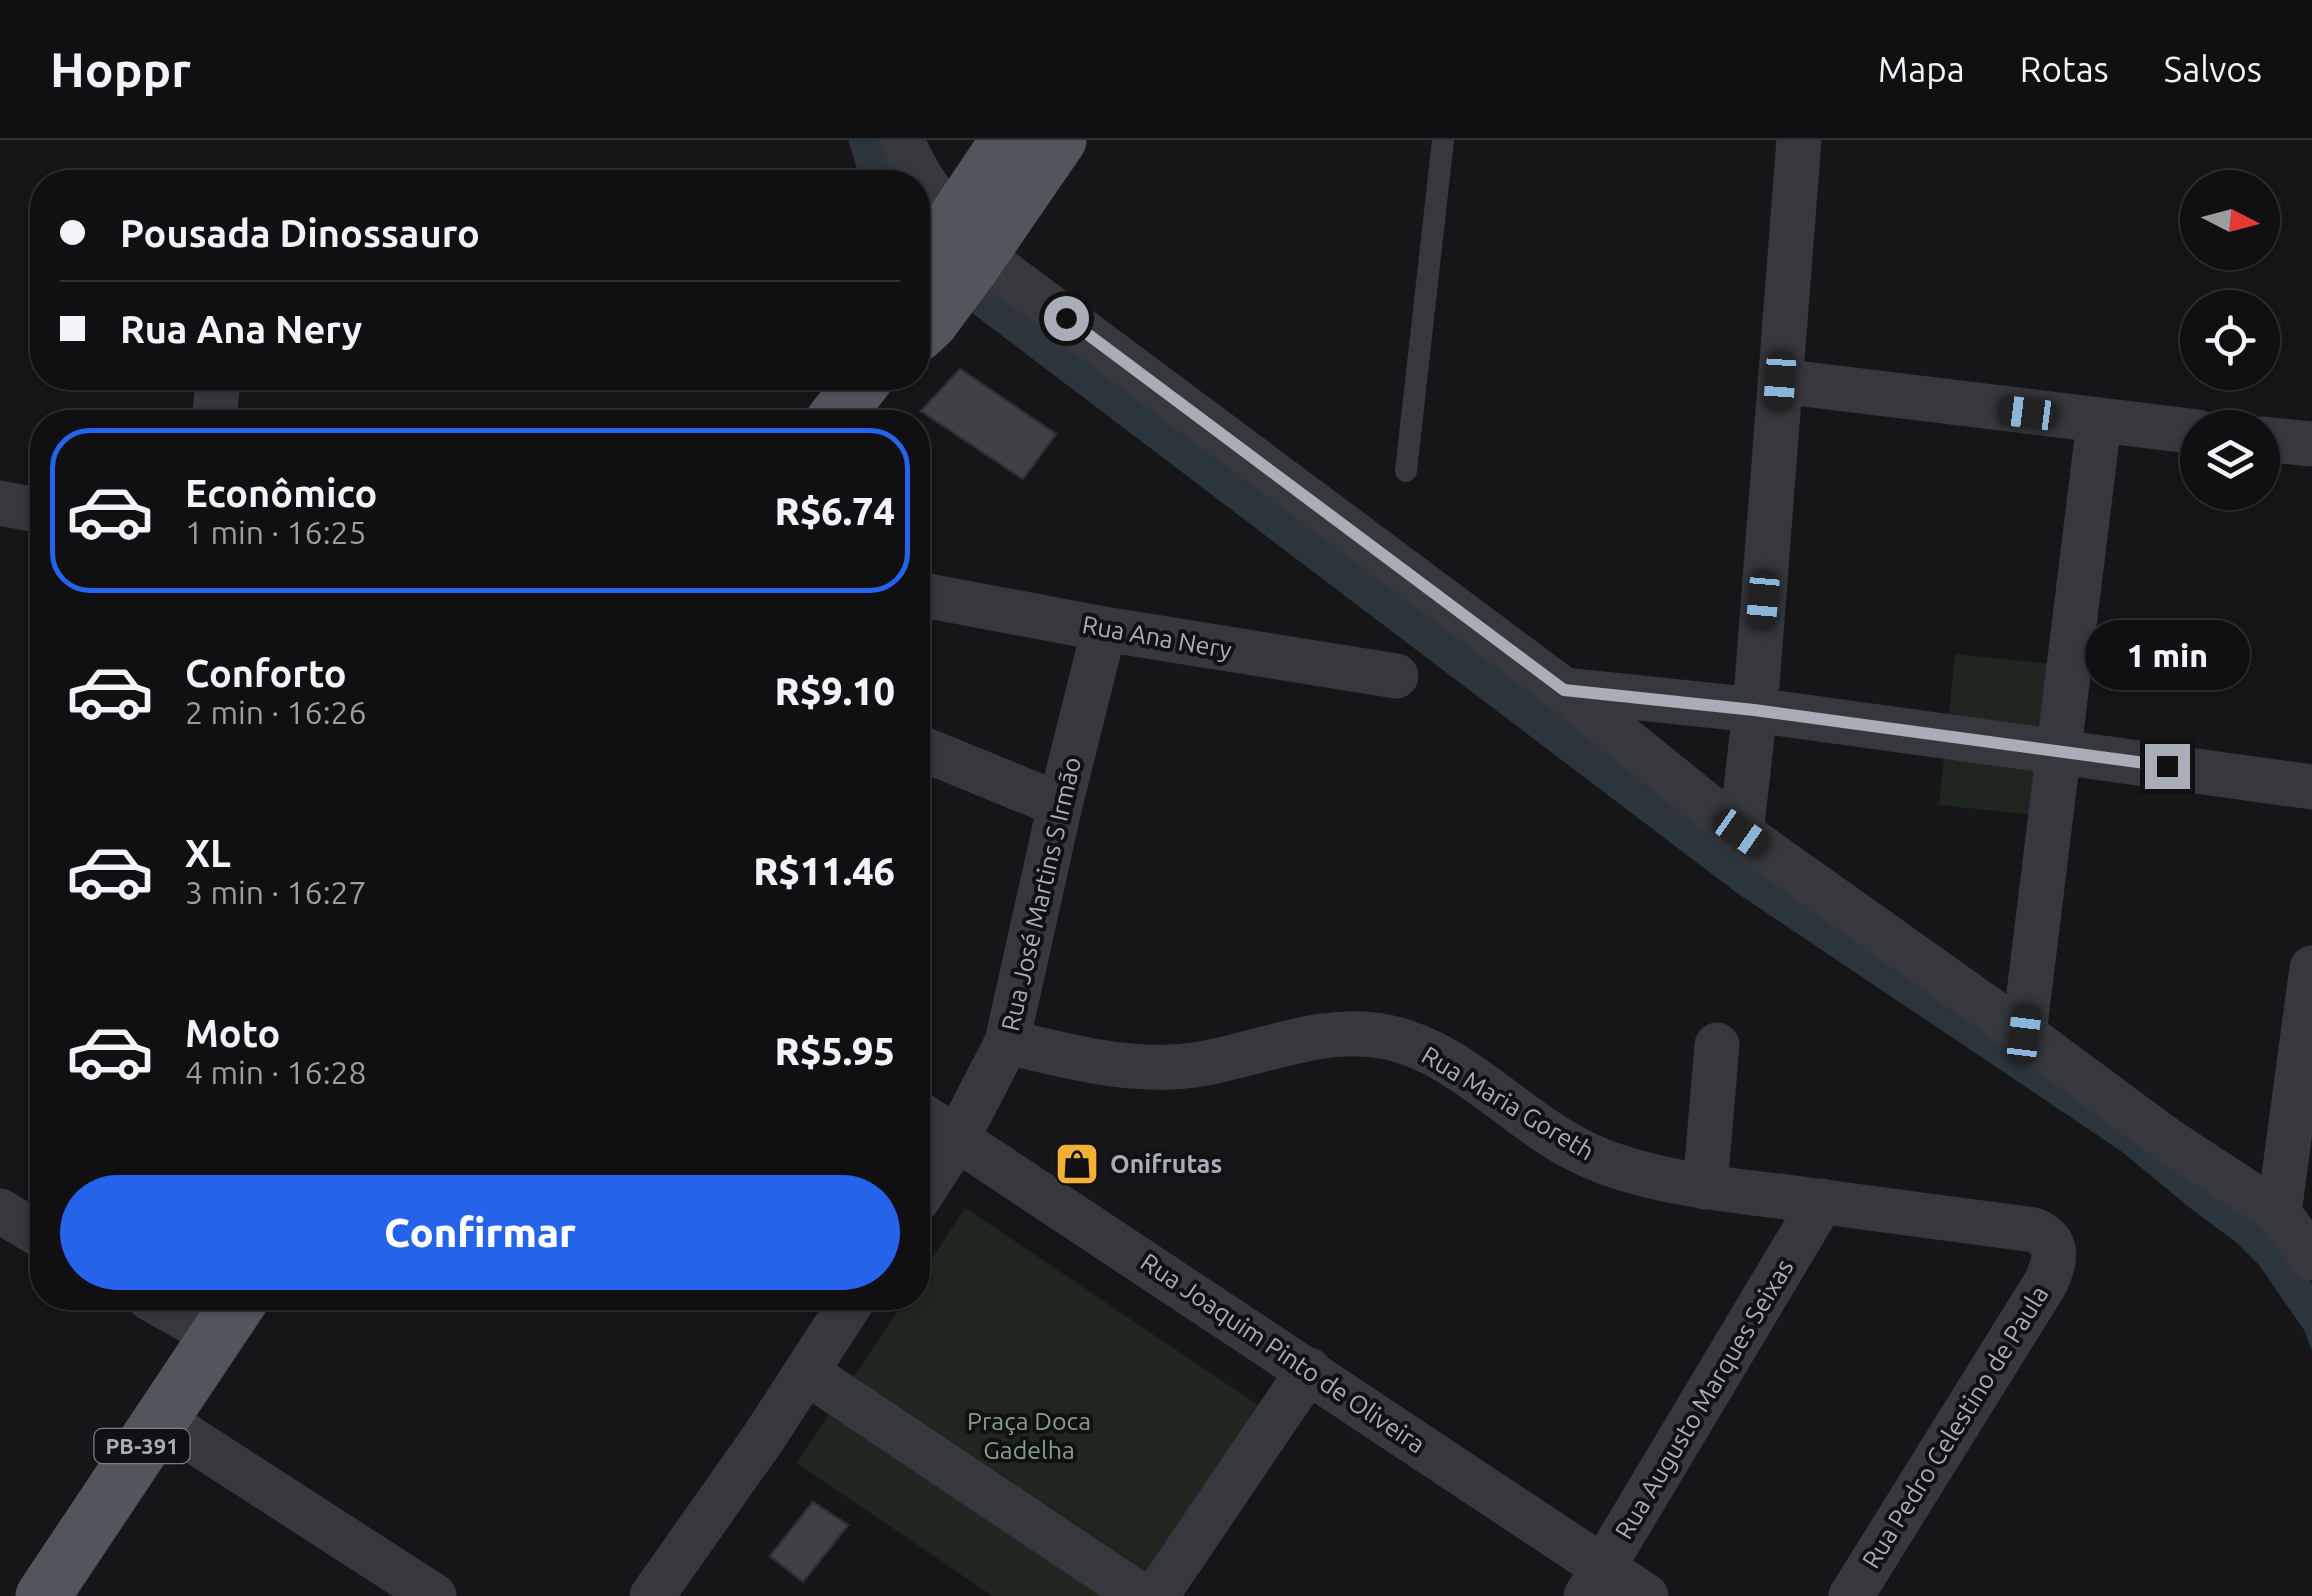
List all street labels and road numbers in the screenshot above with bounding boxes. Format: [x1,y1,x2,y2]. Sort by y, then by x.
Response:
street label: Rua Ana Nery [1080,610,1234,664]
street label: Rua José Martins S Irmão [996,754,1086,1034]
street label: Rua Maria Goreth [1417,1041,1599,1165]
street label: Rua Joaquim Pinto de Oliveira [1136,1247,1430,1459]
street label: Rua Augusto Marques Seixas [1609,1254,1799,1544]
street label: Rua Pedro Celestino de Paula [1856,1281,2054,1573]
road number: PB-391 [94,1429,190,1463]

